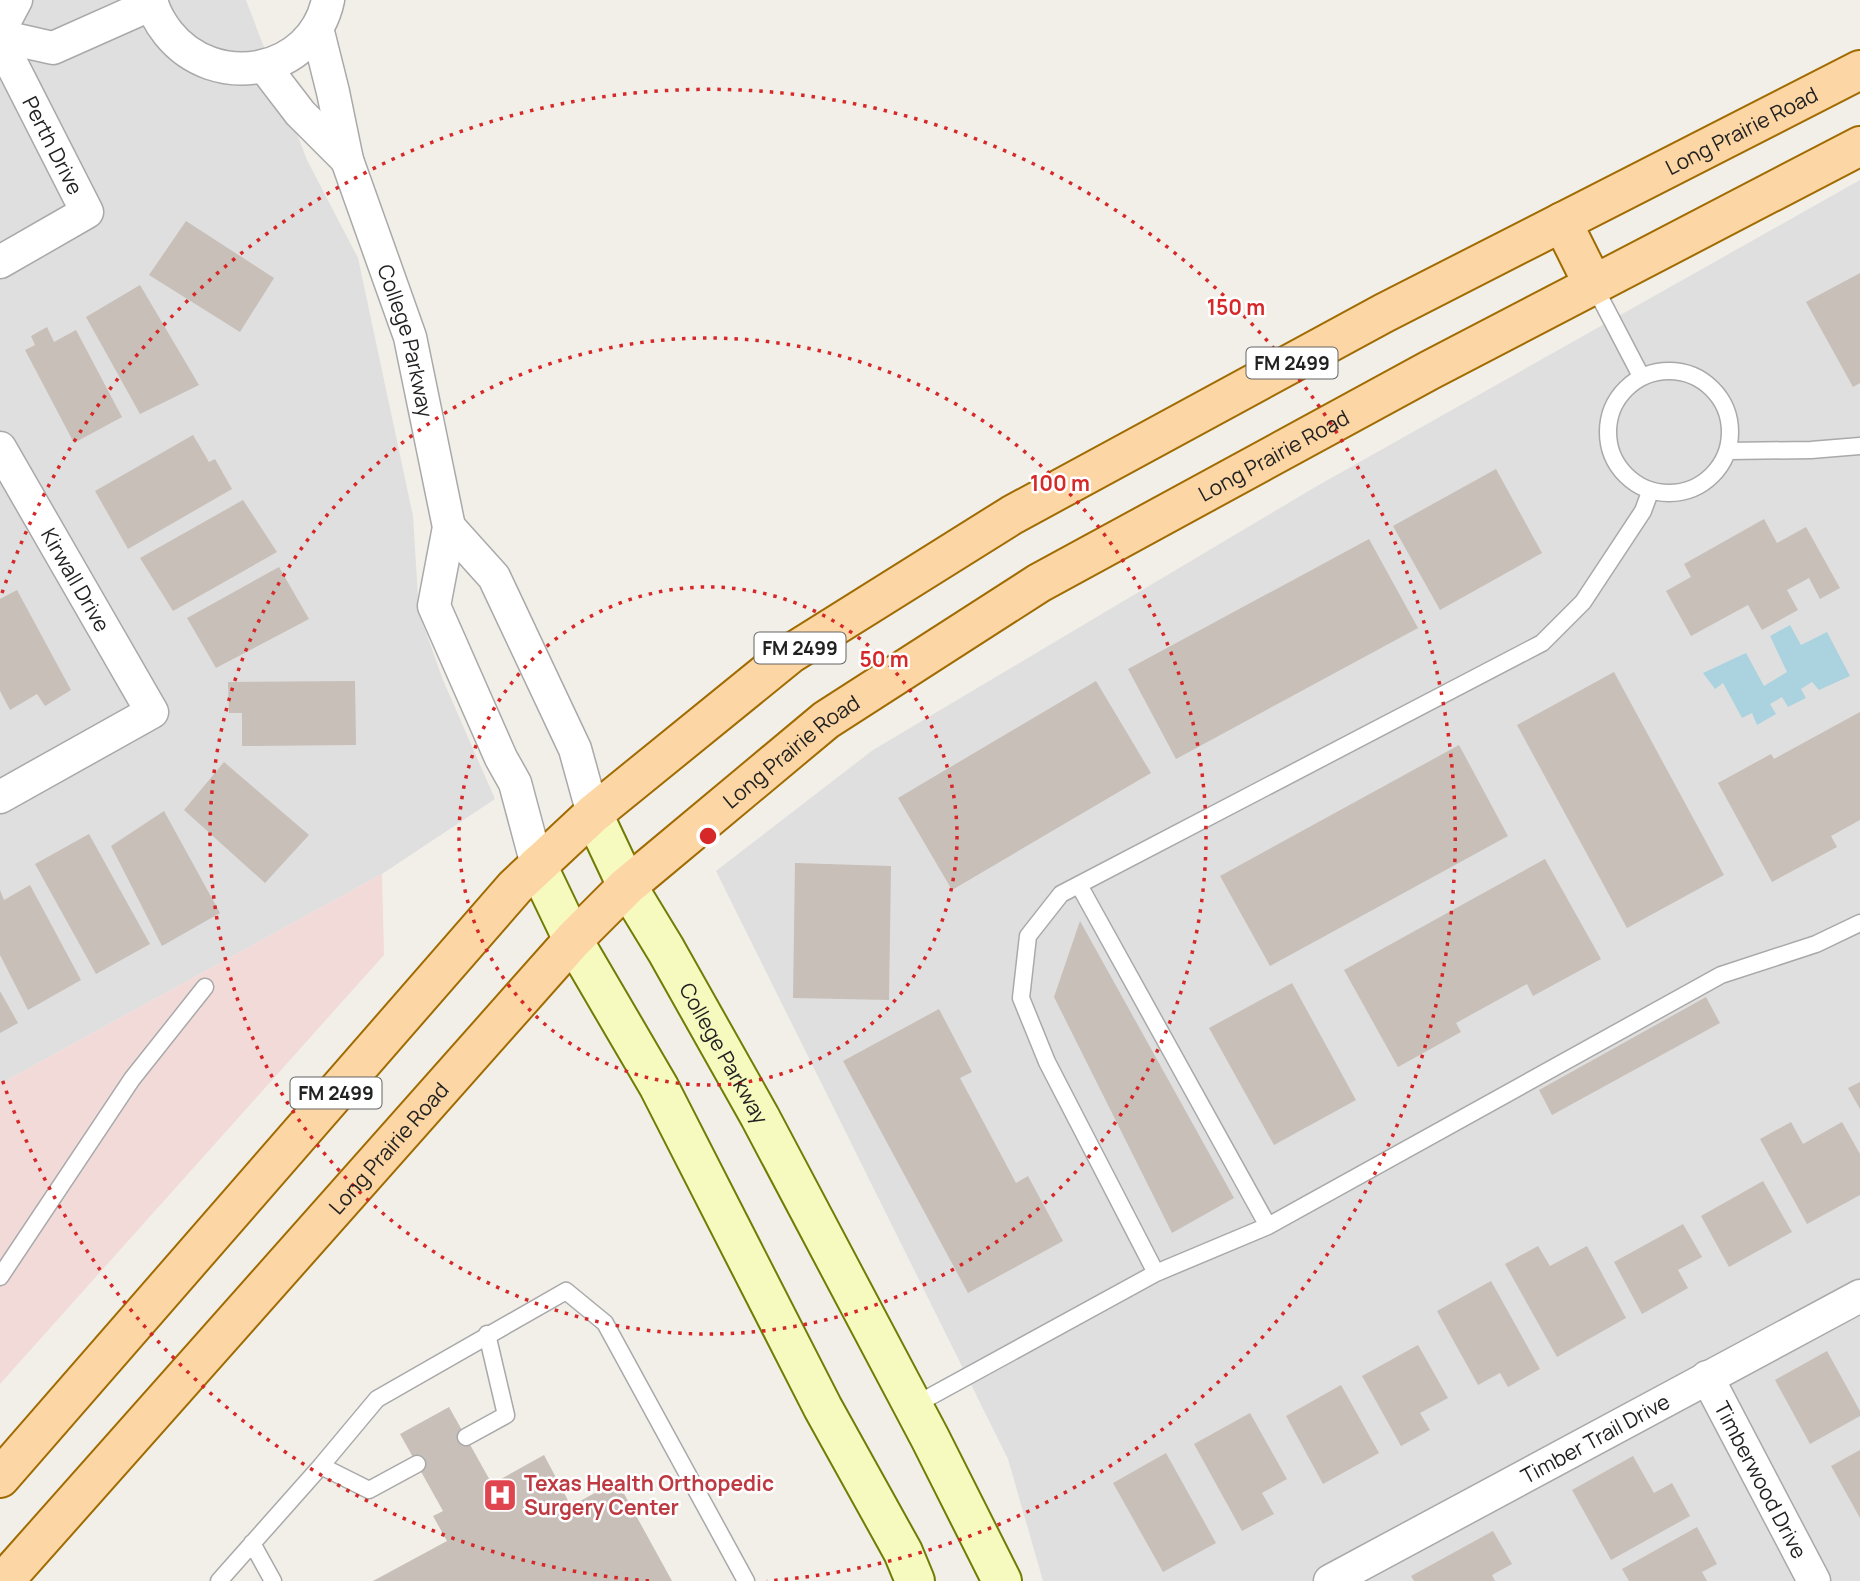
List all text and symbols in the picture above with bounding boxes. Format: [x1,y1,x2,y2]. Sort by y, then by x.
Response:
street label: Long Prairie Road [1660,80,1822,181]
street label: Perth Drive [16,91,90,199]
street label: College Parkway [371,260,440,420]
text: 150 m [1207,293,1265,321]
road number: FM 2499 [1246,348,1338,378]
street label: Long Prairie Road [1193,403,1354,508]
text: 100 m [1030,469,1090,497]
street label: Kirwall Drive [35,523,117,637]
road number: FM 2499 [754,632,846,664]
text: 50 m [859,645,909,673]
street label: Long Prairie Road [717,688,865,814]
centre of rings [696,824,720,848]
street label: College Parkway [673,978,775,1129]
street label: Long Prairie Road [322,1076,454,1220]
road number: FM 2499 [290,1078,382,1108]
street label: Timber Trail Drive [1516,1387,1674,1490]
street label: Timberwood Drive [1708,1396,1814,1563]
place label: Texas Health Orthopedic Surgery Center [524,1469,774,1521]
hospital icon: Texas Health Orthopedic Surgery Center [481,1476,519,1514]

